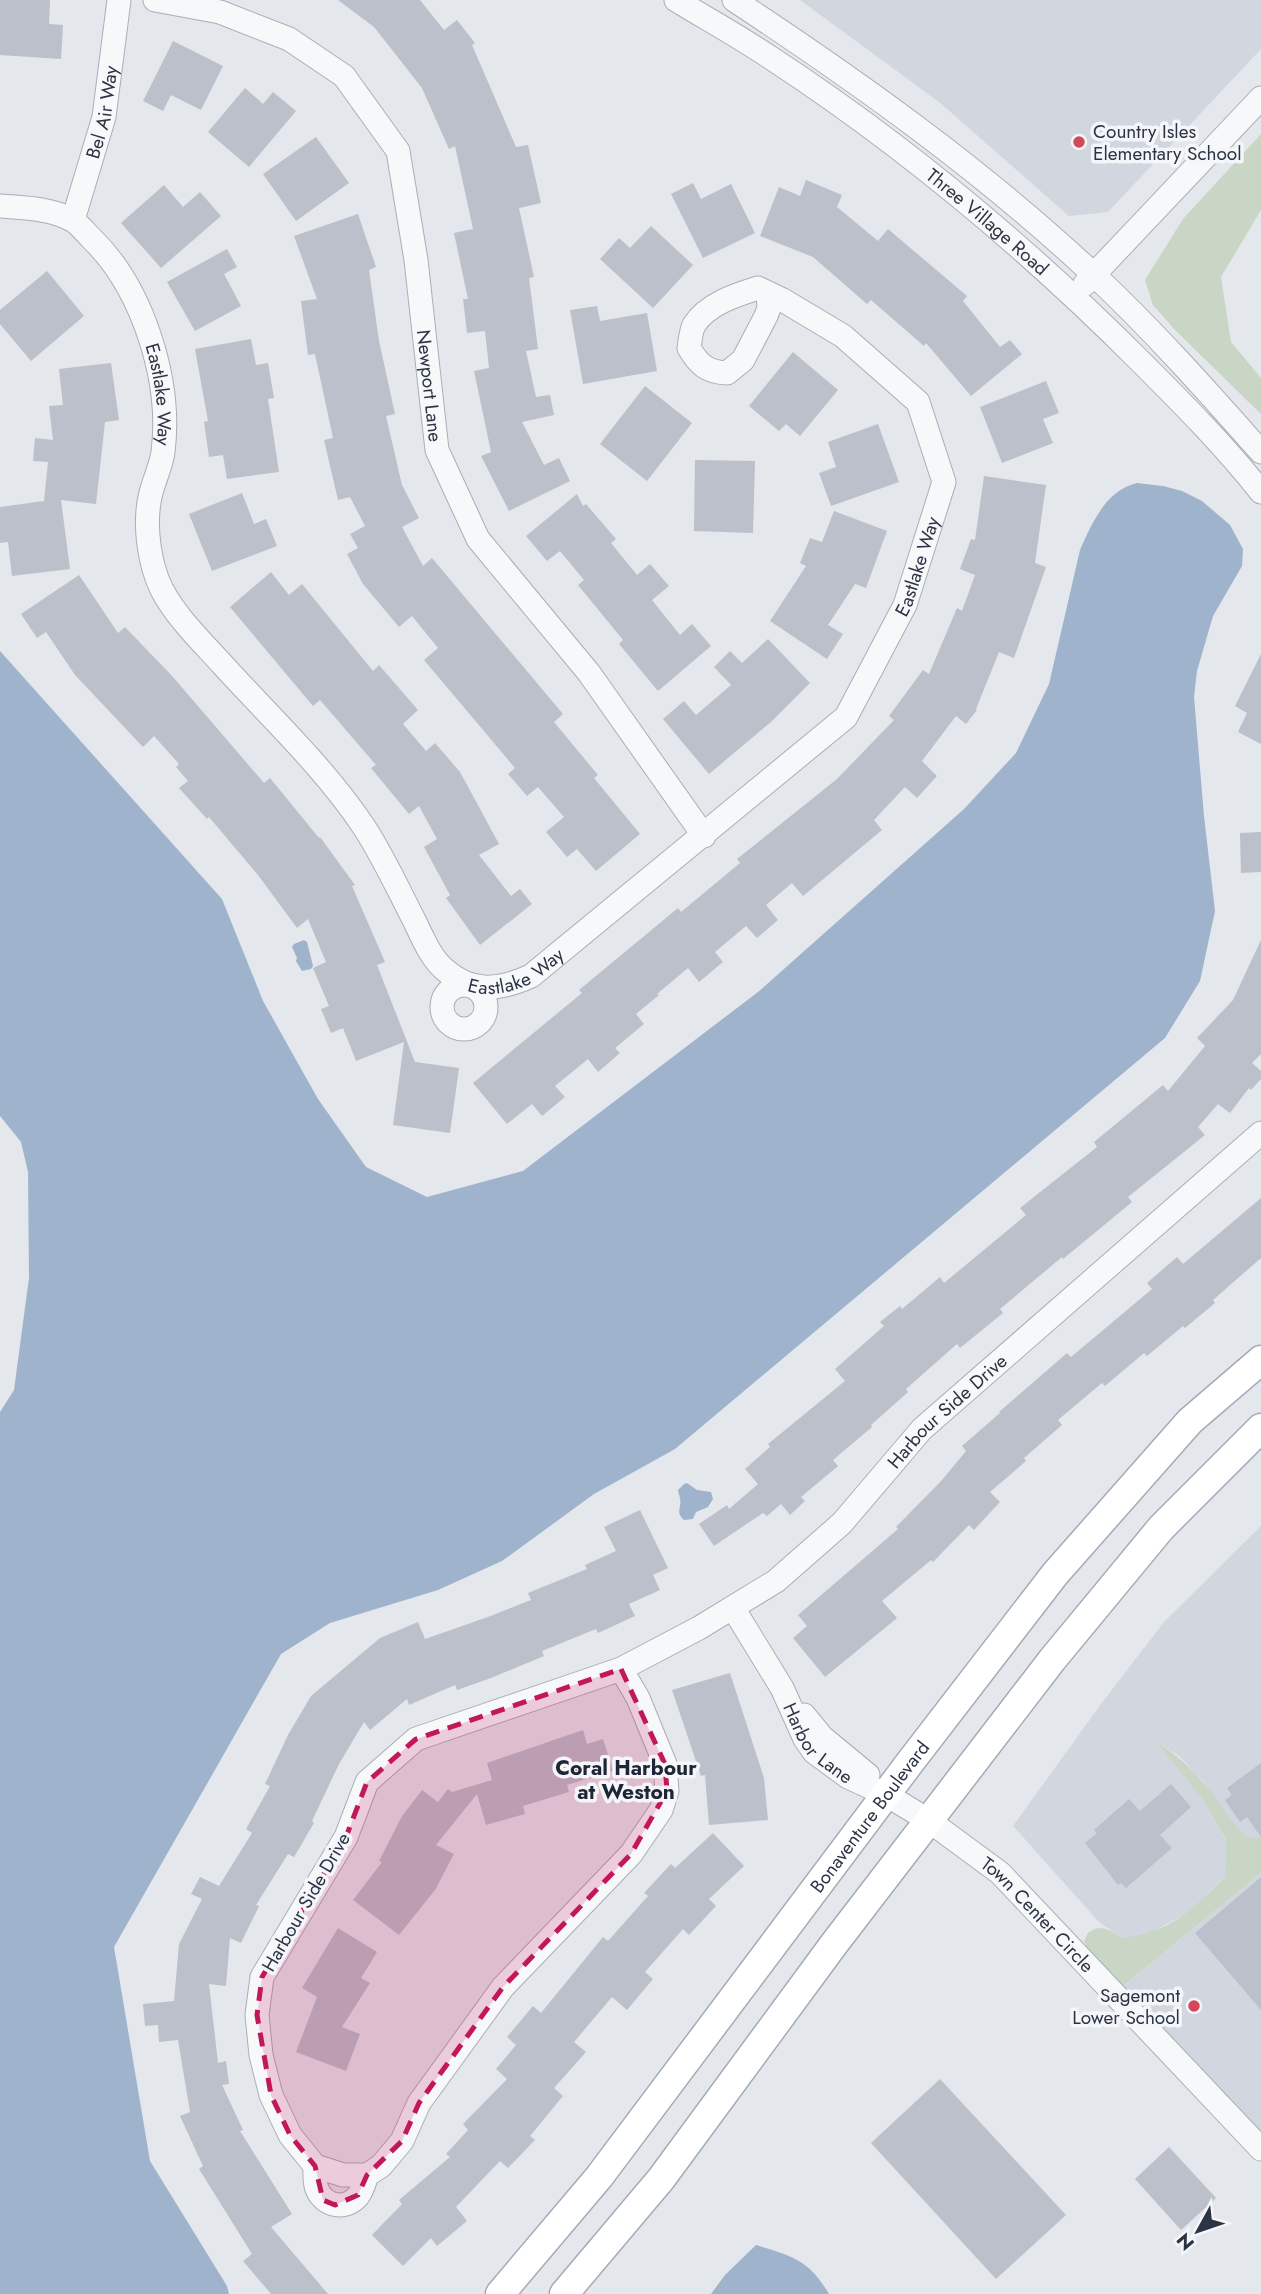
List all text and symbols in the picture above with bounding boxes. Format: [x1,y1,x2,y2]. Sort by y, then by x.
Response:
street label: Bel Air Way [79,63,124,162]
place label: Country Isles Elementary School [1093,118,1242,167]
marker: Country Isles Elementary School [1071,134,1087,150]
street label: Three Village Road [921,162,1055,281]
street label: Newport Lane [410,328,450,444]
street label: Eastlake Way [139,340,178,447]
street label: Eastlake Way [888,512,946,621]
street label: Eastlake Way [465,941,570,1001]
street label: Harbour Side Drive [881,1347,1013,1474]
street label: Harbor Lane [777,1698,859,1790]
street label: Bonaventure Boulevard [803,1735,936,1898]
district label: Coral Harbour at Weston [555,1753,697,1807]
street label: Harbour Side Drive [255,1827,357,1977]
street label: Town Center Circle [976,1850,1101,1978]
place label: Sagemont Lower School [1072,1982,1180,2031]
marker: Sagemont Lower School [1186,1998,1202,2014]
north arrow [1163,2196,1233,2266]
text: N [1170,2227,1201,2256]

